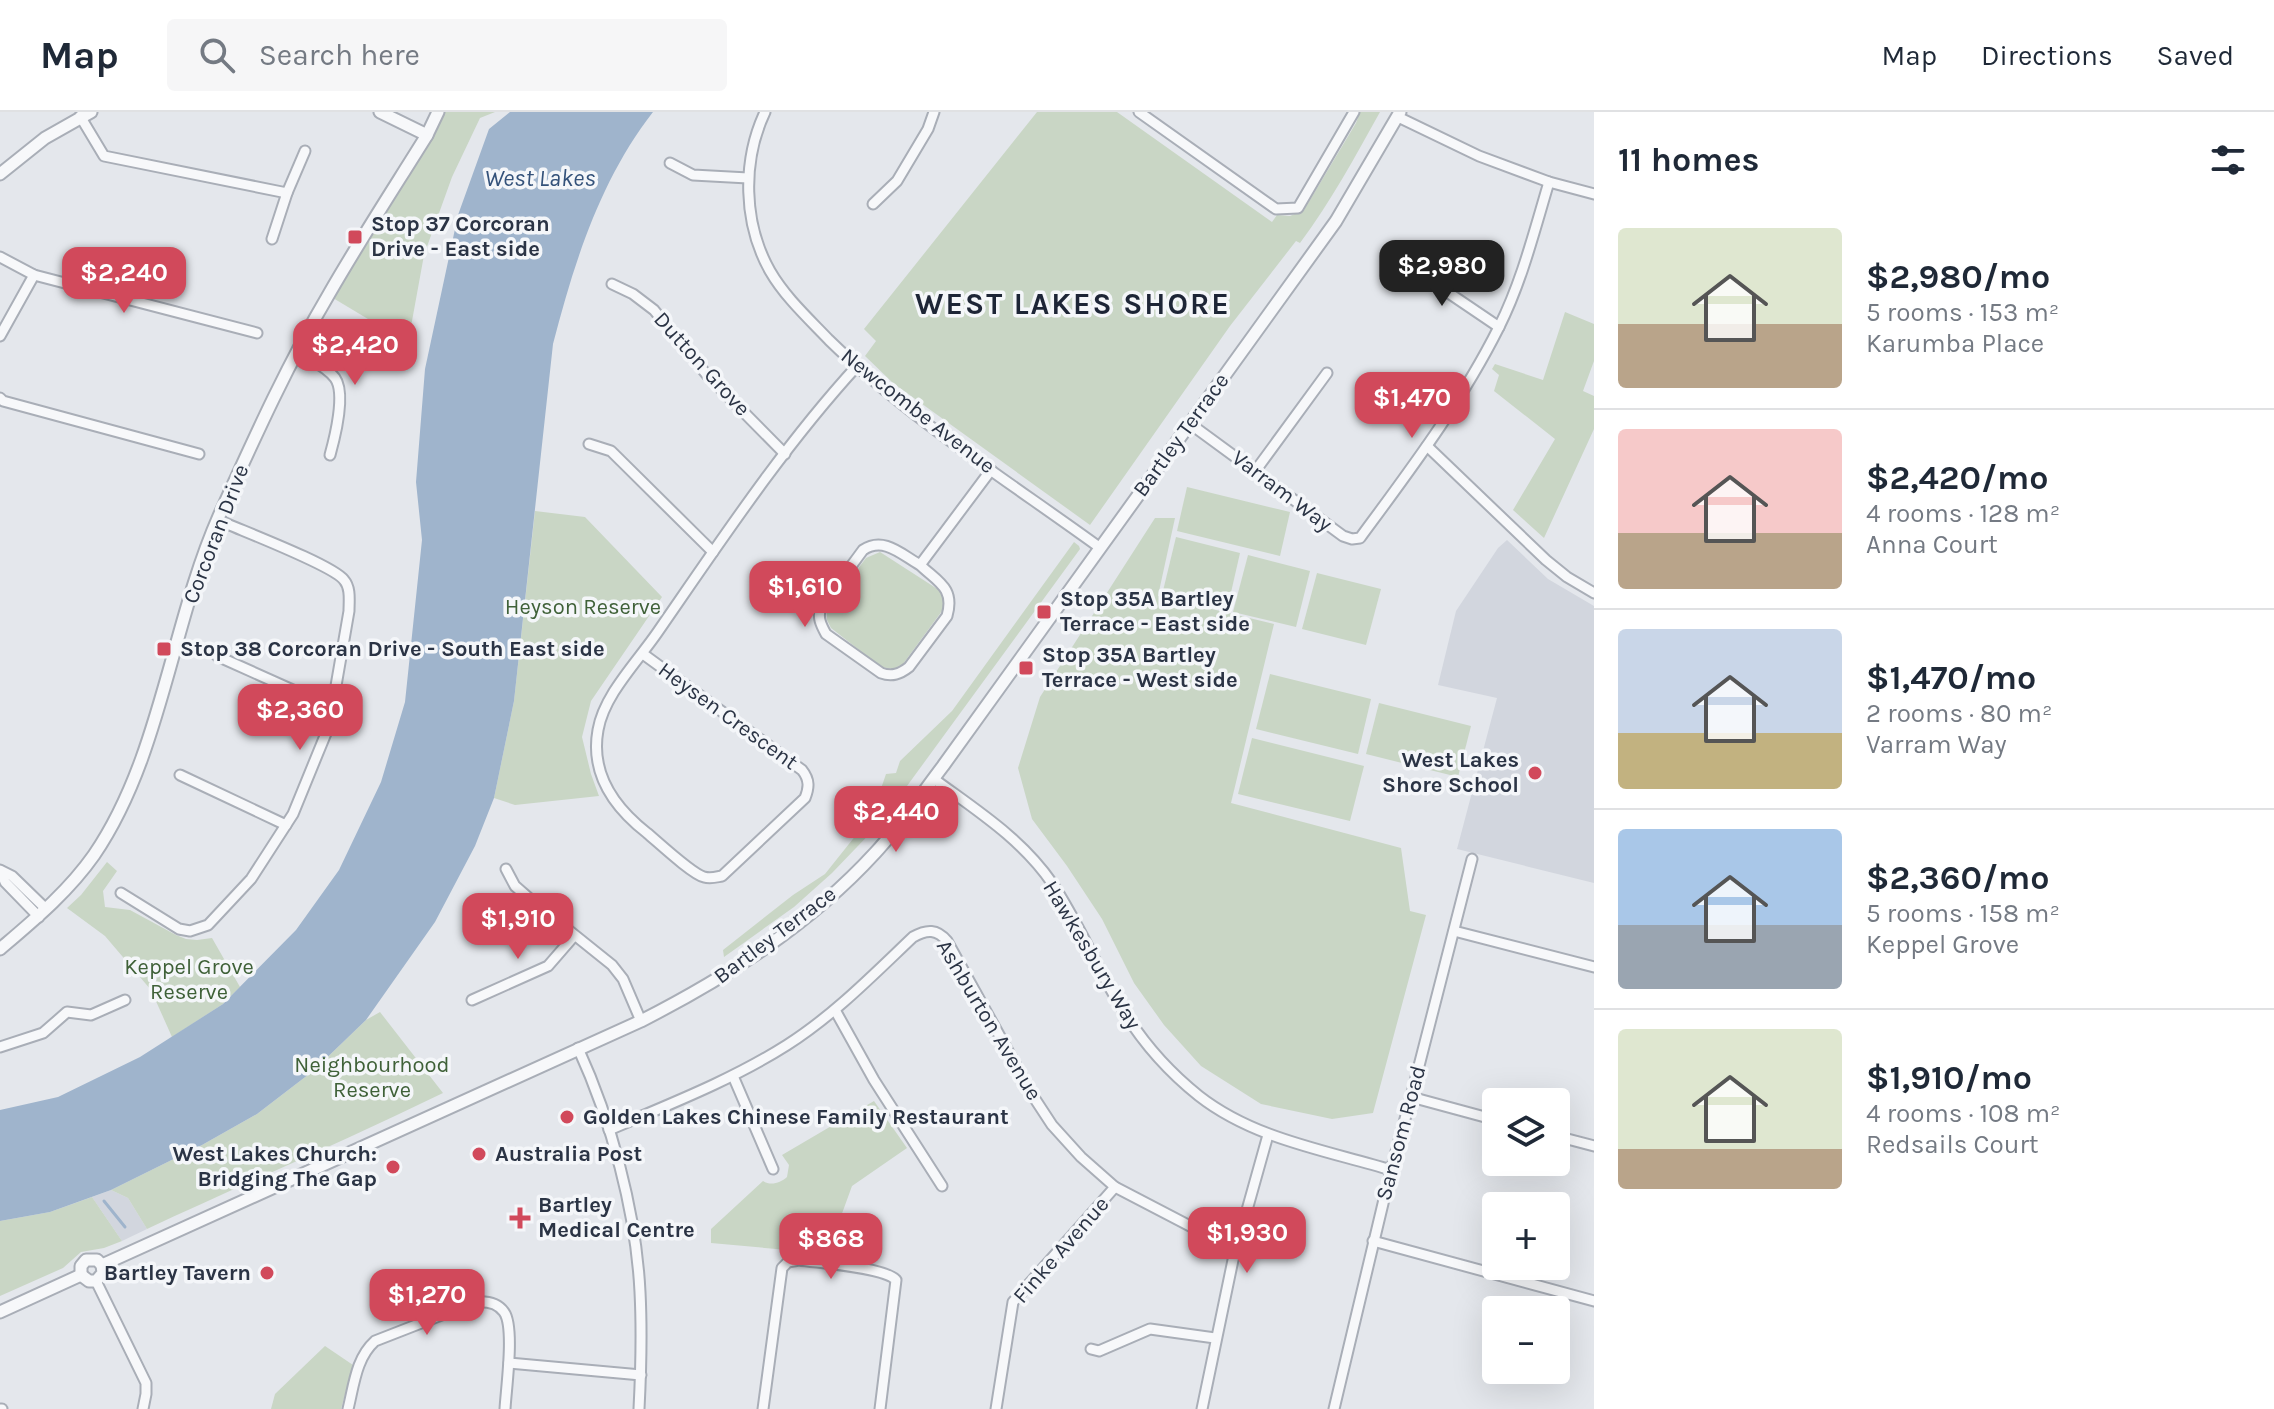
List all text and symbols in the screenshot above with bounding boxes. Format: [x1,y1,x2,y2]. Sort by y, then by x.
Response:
search box [167,19,727,91]
text: Map [40,33,119,78]
icon: search [195,33,239,77]
text: Search here [259,37,420,73]
text: Map [1882,39,1937,72]
text: Directions [1981,39,2113,72]
text: Saved [2157,39,2234,72]
icon: filters [2206,138,2250,182]
text: 11 homes [1618,140,1760,180]
water label: West Lakes [484,164,596,192]
place label: Stop 37 Corcoran Drive - East side [371,211,550,262]
marker: Stop 37 Corcoran Drive - East side [346,228,364,246]
pin: $2,980 [1377,240,1507,308]
pin: $2,240 [59,247,189,315]
text: $2,980 [1397,250,1487,281]
text: $2,240 [80,257,168,288]
text: $2,980/mo [1866,257,2050,297]
icon: home [1682,260,1778,356]
district label: WEST LAKES SHORE [915,286,1231,322]
text: 5 rooms · 153 m² [1866,297,2059,328]
street label: Dutton Grove [648,306,756,422]
pin: $2,420 [290,319,420,387]
text: Karumba Place [1866,328,2044,359]
text: $2,420 [311,329,399,360]
street label: Newcombe Avenue [836,343,1000,479]
street label: Bartley Terrace [1127,368,1235,502]
pin: $1,470 [1347,372,1477,440]
text: $1,470 [1373,382,1451,413]
street label: Varram Way [1227,445,1337,537]
text: $2,420/mo [1866,458,2048,498]
street label: Corcoran Drive [178,461,254,607]
icon: home [1682,461,1778,557]
text: 4 rooms · 128 m² [1866,498,2060,529]
text: Anna Court [1866,529,1998,560]
pin: $1,610 [740,561,870,629]
text: $1,610 [767,571,843,602]
place label: Stop 35A Bartley Terrace - East side [1060,586,1250,637]
park label: Heyson Reserve [505,594,661,620]
marker: Stop 35A Bartley Terrace - East side [1035,603,1053,621]
place label: Stop 38 Corcoran Drive - South East side [180,636,605,662]
marker: Stop 38 Corcoran Drive - South East side [155,640,173,658]
place label: Stop 35A Bartley Terrace - West side [1042,642,1238,693]
street label: Heysen Crescent [653,657,803,775]
text: $1,470/mo [1866,658,2036,698]
marker: Stop 35A Bartley Terrace - West side [1017,659,1035,677]
icon: home [1682,661,1778,757]
pin: $2,360 [235,684,365,752]
text: $2,360 [256,694,344,725]
text: 2 rooms · 80 m² [1866,698,2052,729]
text: Varram Way [1866,729,2007,760]
place label: West Lakes Shore School [1382,747,1519,798]
marker: West Lakes Shore School [1526,764,1544,782]
pin: $2,440 [831,786,961,854]
text: $2,440 [852,796,940,827]
text: $2,360/mo [1866,858,2049,898]
icon: home [1682,861,1778,957]
street label: Hawkesbury Way [1037,876,1147,1034]
street label: Bartley Terrace [709,881,841,989]
pin: $1,910 [453,893,583,961]
text: 5 rooms · 158 m² [1866,898,2060,929]
text: $1,910 [480,903,556,934]
text: Keppel Grove [1866,929,2019,960]
street label: Ashburton Avenue [931,935,1047,1105]
park label: Keppel Grove Reserve [124,954,254,1005]
park label: Neighbourhood Reserve [294,1052,450,1103]
text: $1,910/mo [1866,1058,2032,1098]
icon: home [1682,1061,1778,1157]
street label: Sansom Road [1370,1063,1432,1203]
map controls [1482,1088,1570,1384]
button: layers [1482,1088,1570,1176]
text: 4 rooms · 108 m² [1866,1098,2060,1129]
place label: Golden Lakes Chinese Family Restaurant [583,1104,1009,1130]
marker: Golden Lakes Chinese Family Restaurant [558,1108,576,1126]
text: Redsails Court [1866,1129,2039,1160]
place label: West Lakes Church: Bridging The Gap [173,1141,377,1192]
place label: Australia Post [495,1141,643,1167]
marker: Australia Post [470,1145,488,1163]
marker: West Lakes Church: Bridging The Gap [384,1158,402,1176]
street label: Finke Avenue [1008,1191,1114,1309]
place label: Bartley Medical Centre [538,1192,695,1243]
button: + [1482,1192,1570,1280]
marker: Bartley Medical Centre [509,1207,531,1229]
pin: $1,930 [1182,1207,1312,1275]
pin: $868 [784,1213,878,1281]
text: $1,930 [1206,1217,1288,1248]
text: $868 [797,1223,865,1254]
place label: Bartley Tavern [104,1260,251,1286]
marker: Bartley Tavern [258,1264,276,1282]
pin: $1,270 [362,1269,492,1337]
text: $1,270 [388,1279,466,1310]
button: − [1482,1296,1570,1384]

